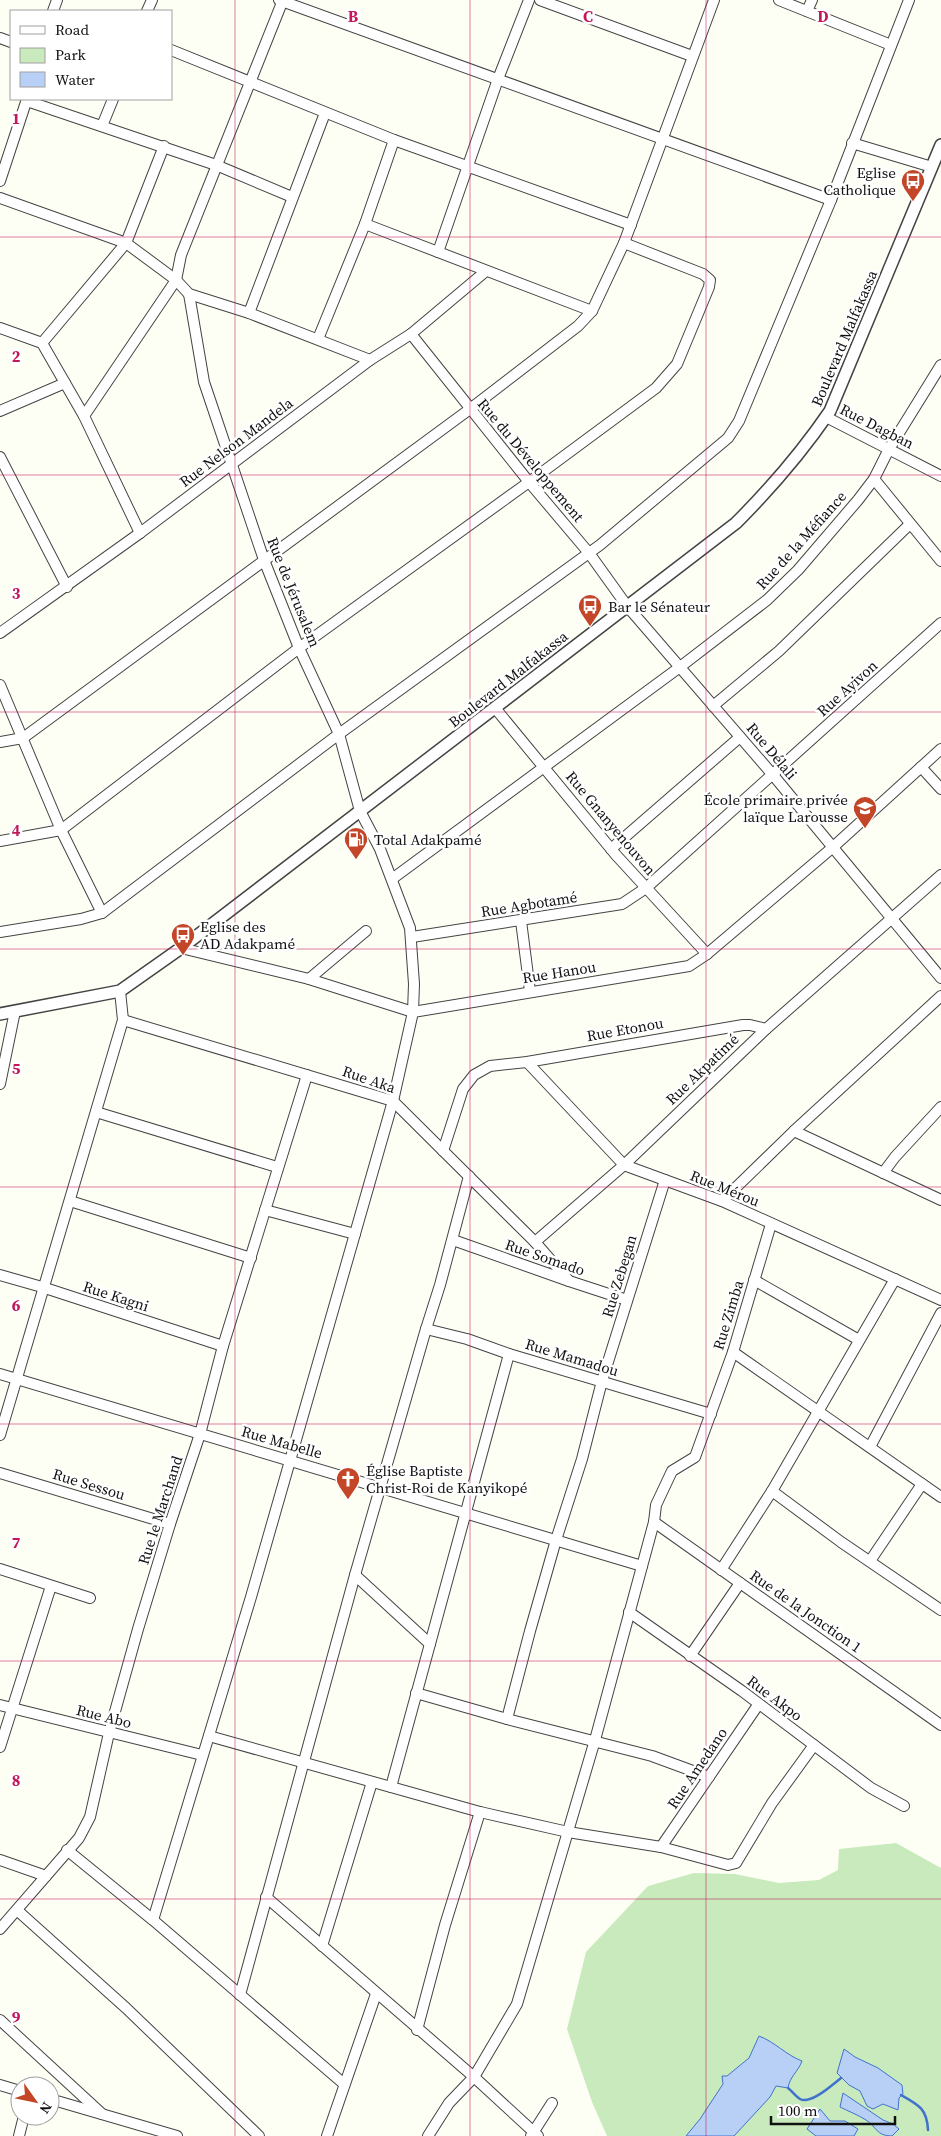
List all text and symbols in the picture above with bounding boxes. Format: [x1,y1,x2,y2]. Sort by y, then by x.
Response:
text: B [348,5,359,27]
text: C [583,5,593,27]
text: D [817,5,829,27]
legend [10,10,172,100]
text: Road [55,19,89,40]
text: Park [55,44,87,65]
text: Water [55,69,96,90]
text: 1 [12,107,20,129]
place label: Eglise Catholique [823,162,896,200]
bus stop icon: Eglise Catholique [900,168,926,202]
street label: Boulevard Malfakassa [806,266,882,409]
text: 2 [12,345,21,367]
street label: Rue Nelson Mandela [175,392,297,492]
street label: Rue du Développement [473,394,589,526]
street label: Rue Dagban [836,398,918,454]
street label: Rue de la Méfiance [751,486,851,594]
street label: Rue de Jérusalem [262,534,326,651]
text: 3 [12,582,21,604]
bus stop icon: Bar le Sénateur [577,593,603,627]
place label: Bar le Sénateur [608,596,711,617]
street label: Boulevard Malfakassa [444,626,572,732]
street label: Rue Ayivon [812,655,882,721]
street label: Rue Délali [742,718,802,784]
street label: Rue Gnanyenouvon [561,766,661,880]
place label: École primaire privée laïque Larousse [704,789,848,827]
school or university icon: École primaire privée laïque Larousse [852,795,878,829]
text: 4 [12,819,21,841]
fuel station icon: Total Adakpamé [343,826,369,860]
place label: Total Adakpamé [374,829,482,850]
street label: Rue Agbotamé [479,886,579,922]
place label: Eglise des AD Adakpamé [200,916,295,954]
bus stop icon: Eglise des AD Adakpamé [170,922,196,956]
street label: Rue Hanou [521,956,598,988]
street label: Rue Etonou [585,1012,665,1046]
street label: Rue Akpatimé [661,1028,743,1109]
text: 5 [12,1057,21,1079]
street label: Rue Aka [340,1060,399,1098]
street label: Rue Mérou [687,1165,763,1212]
street label: Rue Zebegan [596,1232,642,1320]
street label: Rue Somado [502,1234,588,1280]
street label: Rue Kagni [80,1276,152,1316]
street label: Rue Zimba [707,1277,749,1352]
text: 6 [12,1294,21,1316]
street label: Rue Mamadou [523,1333,622,1381]
street label: Rue Mabelle [239,1420,325,1464]
street label: Rue le Marchand [133,1452,188,1567]
place label: Église Baptiste Christ-Roi de Kanyikopé [366,1460,528,1498]
street label: Rue Sessou [50,1463,128,1505]
church icon: Église Baptiste Christ-Roi de Kanyikopé [335,1466,361,1500]
text: 7 [12,1531,21,1553]
street label: Rue de la Jonction 1 [746,1565,866,1657]
street label: Rue Akpo [743,1670,807,1726]
street label: Rue Abo [74,1699,134,1733]
street label: Rue Amedano [662,1723,732,1813]
text: 8 [12,1769,20,1791]
text: 9 [12,2006,21,2028]
north arrow [10,2076,60,2126]
scale bar [771,2094,895,2126]
text: N [35,2098,57,2118]
text: 100 m [778,2100,818,2121]

